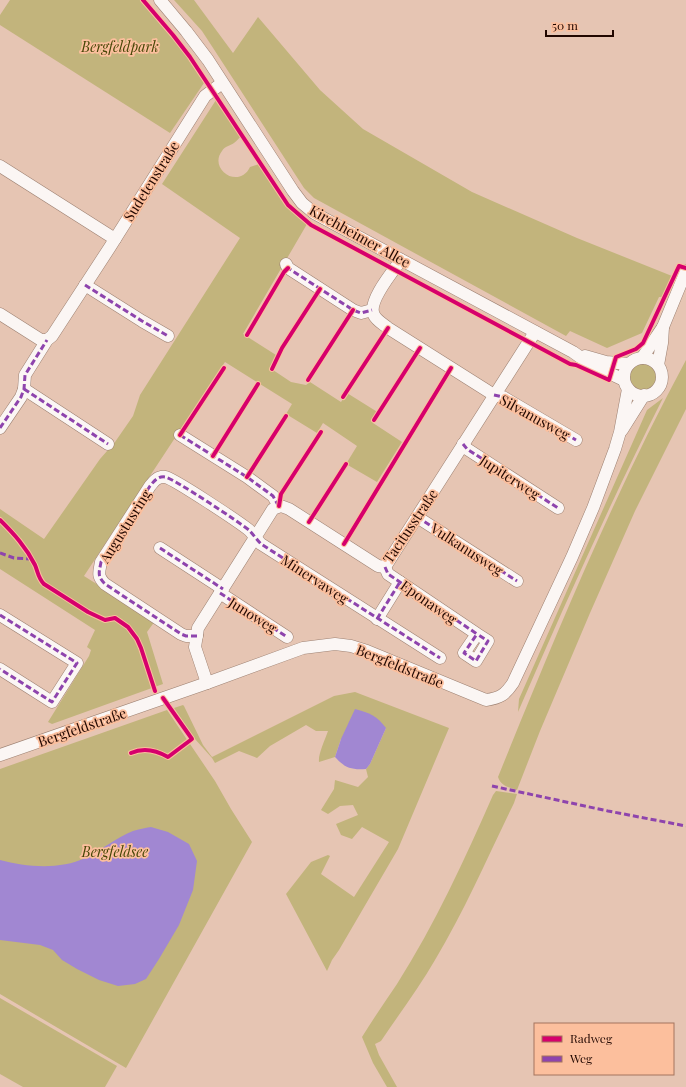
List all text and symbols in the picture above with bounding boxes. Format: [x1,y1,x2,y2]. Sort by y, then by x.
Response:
scale bar [546,12,613,38]
text: 50 m [552,17,578,33]
park label: Bergfeldpark [80,37,159,56]
street label: Sudetenstraße [119,137,183,225]
street label: Kirchheimer Allee [306,200,414,272]
street label: Silvanusweg [497,390,574,444]
street label: Jupiterweg [475,450,544,504]
street label: Augustusring [94,485,156,567]
street label: Tacitusstraße [378,485,442,567]
street label: Vulkanusweg [426,518,508,580]
street label: Minervaweg [278,550,353,608]
street label: Eponaweg [397,576,461,629]
street label: Junoweg [224,592,281,638]
street label: Bergfeldstraße [354,640,446,692]
street label: Bergfeldstraße [35,703,129,751]
park label: Bergfeldsee [81,842,148,861]
legend [534,1023,674,1075]
text: Radweg [570,1030,613,1046]
text: Weg [569,1050,593,1066]

